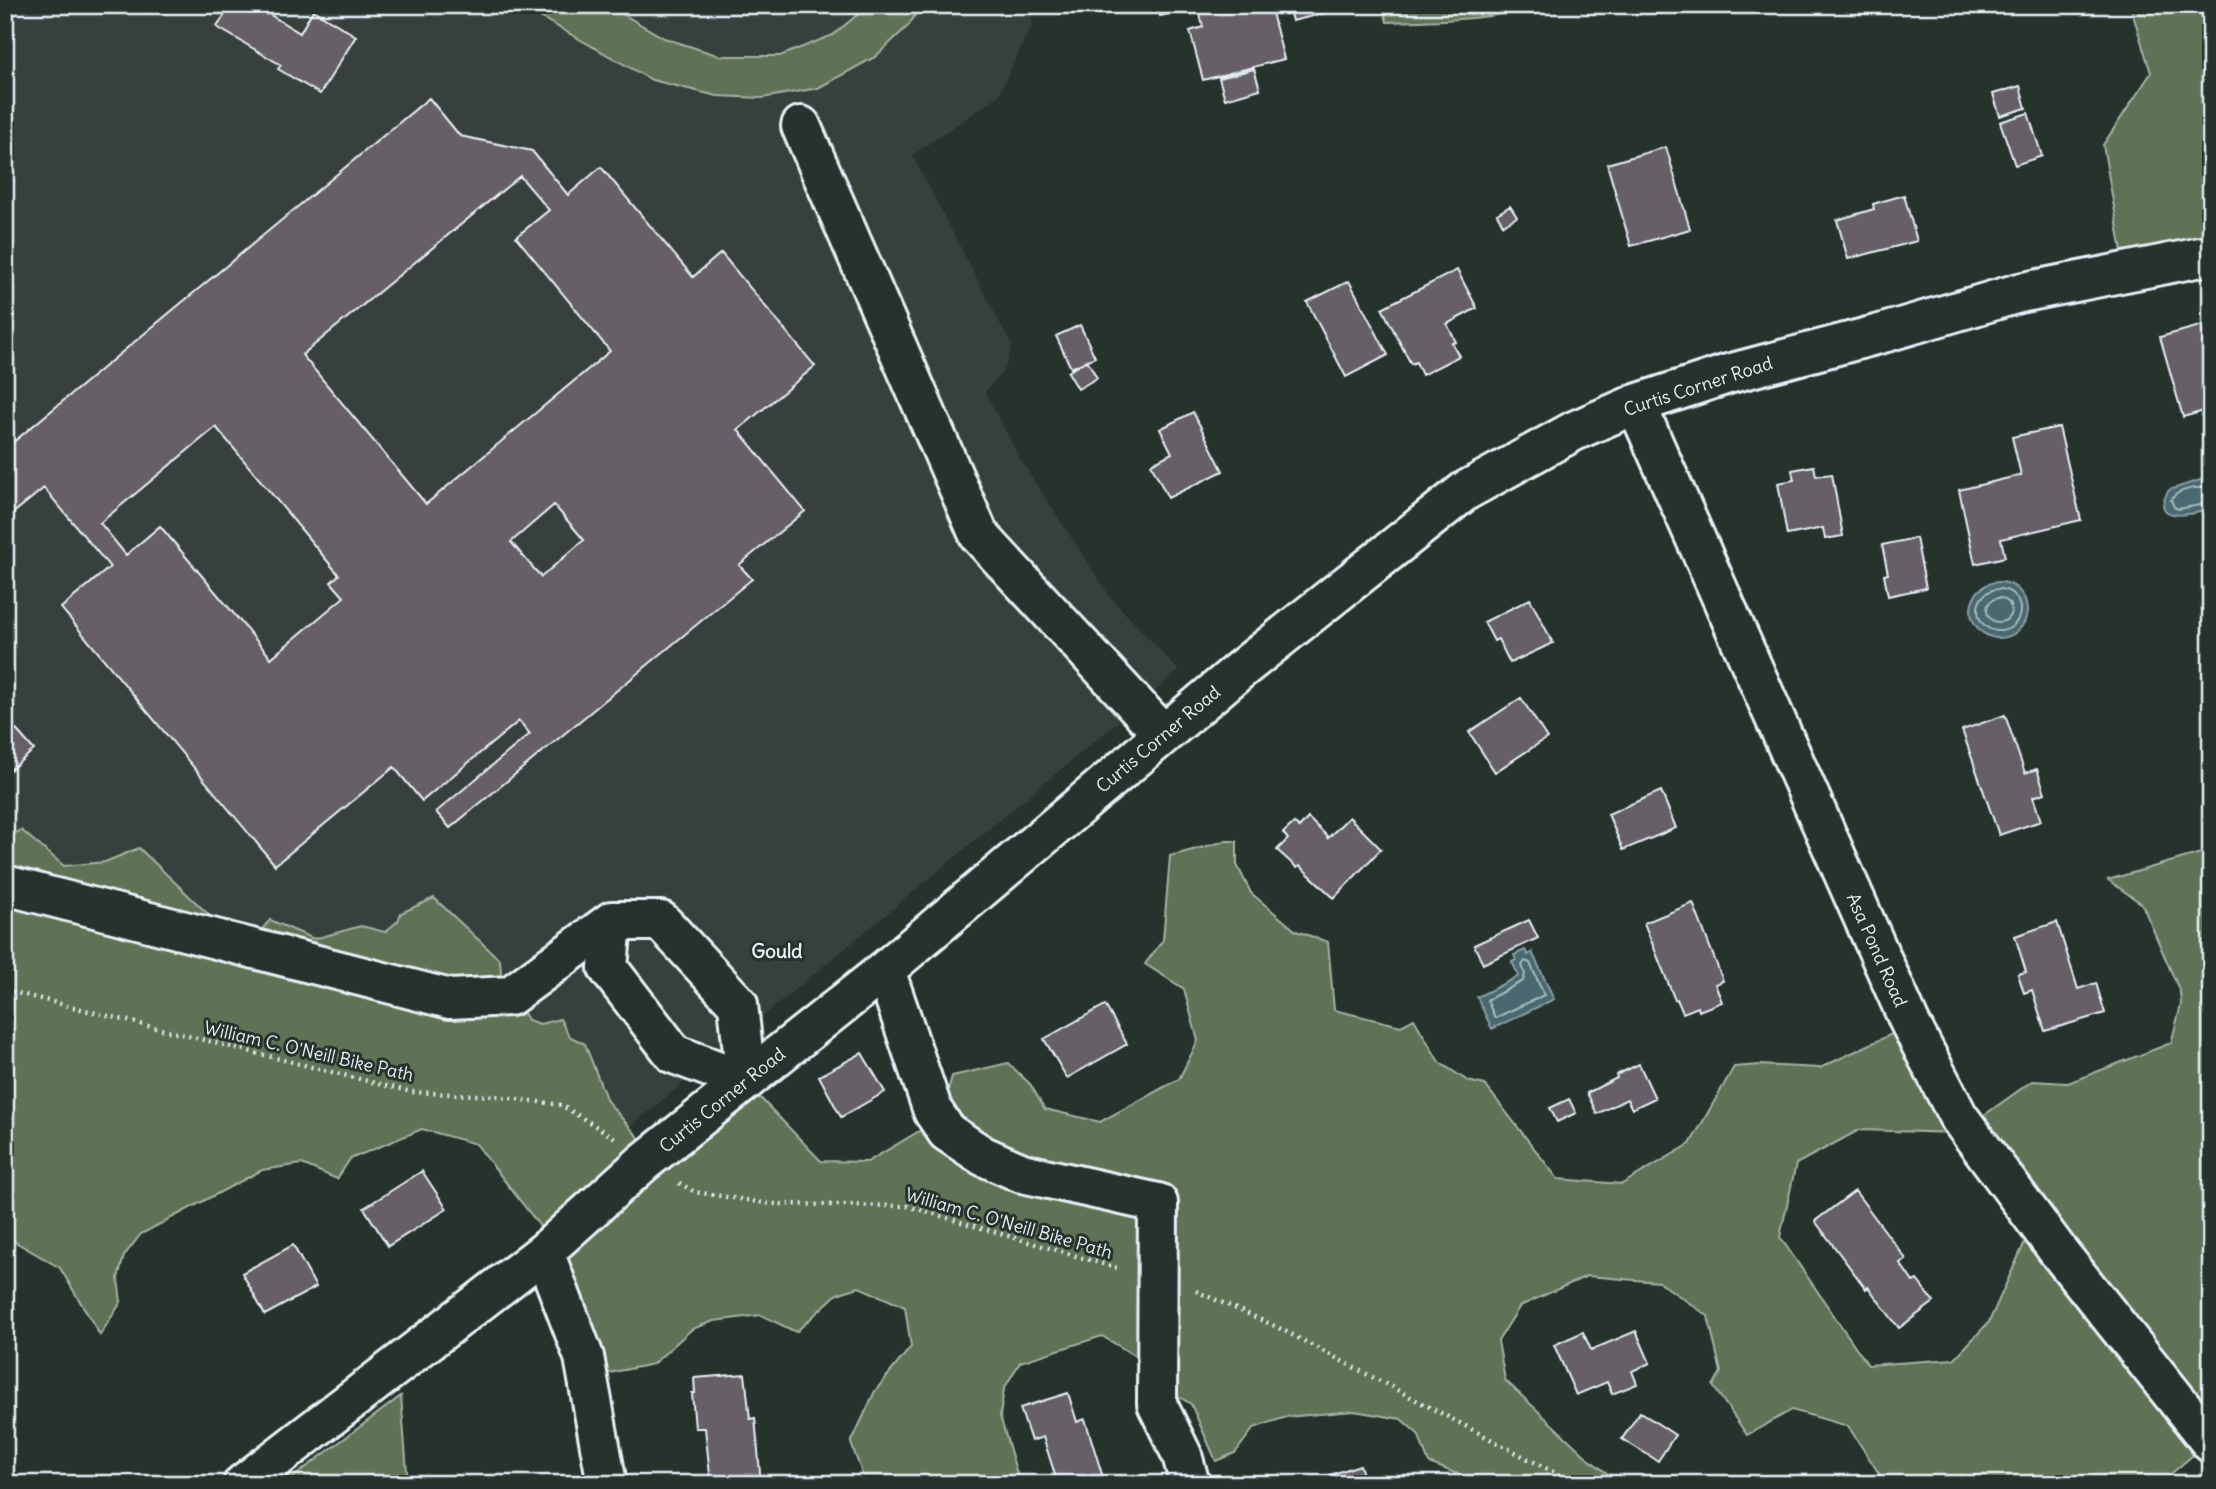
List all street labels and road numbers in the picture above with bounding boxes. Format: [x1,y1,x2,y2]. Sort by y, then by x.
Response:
street label: Curtis Corner Road [1621,351,1776,421]
street label: Curtis Corner Road [1091,680,1225,798]
street label: Asa Pond Road [1842,889,1913,1011]
street label: William C. O'Neill Bike Path [202,1016,416,1086]
street label: Curtis Corner Road [654,1042,790,1158]
street label: William C. O'Neill Bike Path [903,1182,1115,1264]

